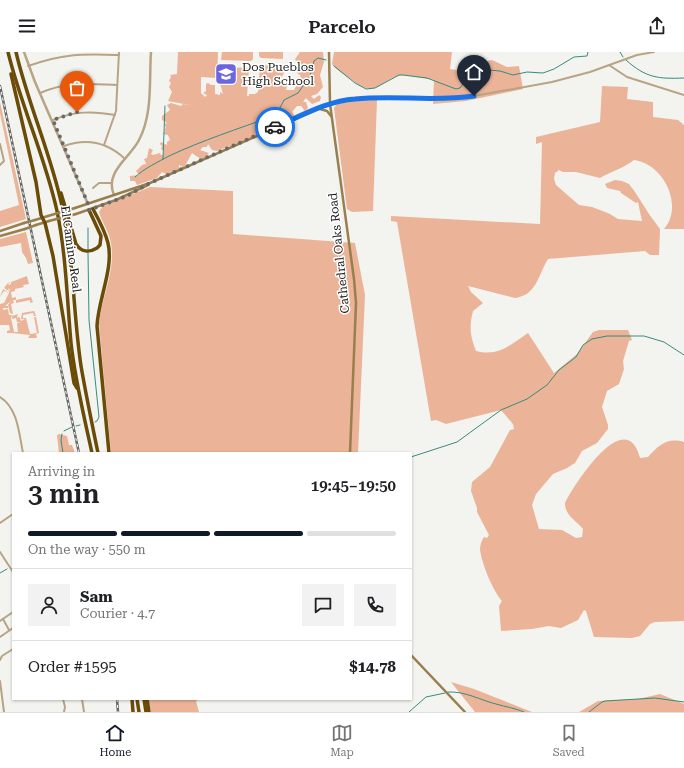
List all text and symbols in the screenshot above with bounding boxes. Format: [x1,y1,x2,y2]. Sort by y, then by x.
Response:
icon: menu [16,15,38,37]
icon: share [646,15,668,37]
text: Parcelo [308,16,376,37]
pin [457,55,491,96]
place label: Dos Pueblos High School [242,60,314,88]
school or university icon: Dos Pueblos High School [213,61,239,87]
icon: home [463,61,485,83]
pin [60,71,94,112]
icon: bag [66,77,88,99]
courier [255,107,295,147]
icon: car [264,116,286,138]
street label: Cathedral Oaks Road [326,192,352,314]
street label: El Camino Real [58,205,84,294]
text: Arriving in [28,464,95,479]
text: 19:45–19:50 [311,477,396,495]
text: 3 min [28,479,100,509]
text: On the way · 550 m [28,542,145,557]
button: person [28,584,70,626]
button: chat [302,584,344,626]
button: phone [354,584,396,626]
text: Sam [80,588,113,606]
text: Courier · 4.7 [80,606,155,621]
text: Order #1595 [28,658,117,676]
text: $14.78 [349,658,396,676]
tab: Home [99,722,131,759]
tab: Map [330,722,354,759]
tab: Saved [553,722,585,759]

